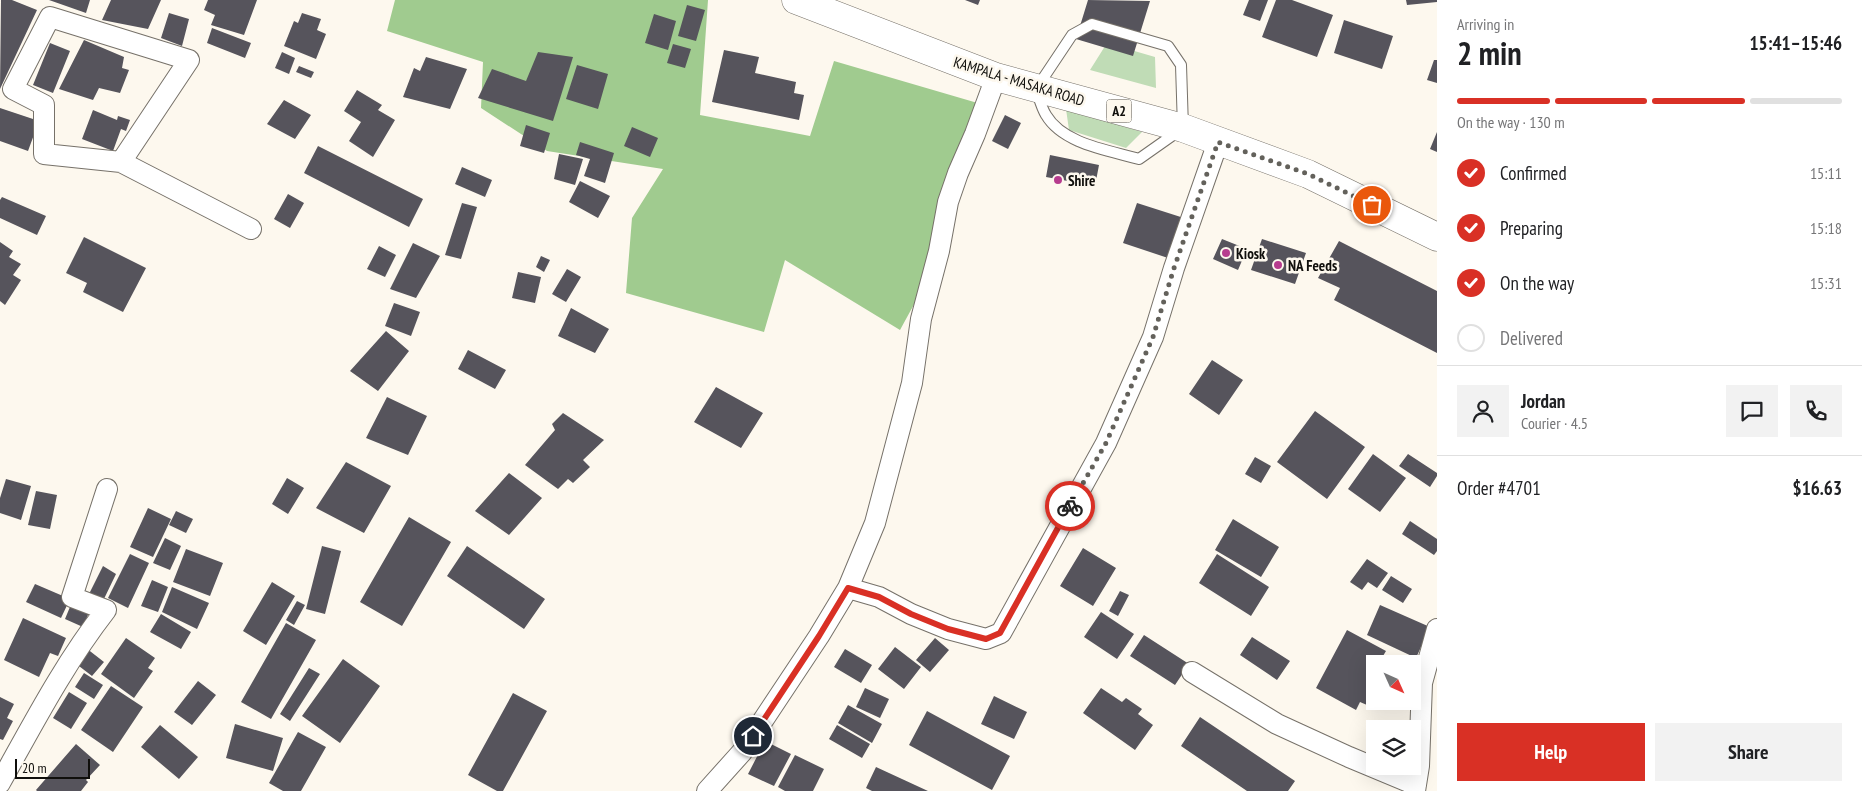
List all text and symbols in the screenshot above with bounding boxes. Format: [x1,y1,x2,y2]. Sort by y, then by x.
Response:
text: Arriving in [1457,14,1514,34]
text: 15:41–15:46 [1749,31,1842,55]
text: 2 min [1457,32,1522,74]
street label: KAMPALA - MASAKA ROAD [951,52,1087,110]
road number: A2 [1106,100,1132,122]
text: On the way · 130 m [1457,112,1565,132]
icon: check [1457,159,1485,187]
text: Confirmed [1500,161,1567,185]
text: 15:11 [1810,163,1842,183]
place label: Shire [1068,171,1096,190]
marker: Shire [1052,174,1064,186]
pin [1351,184,1393,226]
icon: bag [1358,191,1386,219]
icon: check [1457,214,1485,242]
text: Preparing [1500,216,1563,240]
text: 15:18 [1810,218,1842,238]
place label: Kiosk [1236,244,1266,263]
marker: Kiosk [1220,247,1232,259]
place label: NA Feeds [1288,256,1337,275]
marker: NA Feeds [1272,259,1284,271]
icon: check [1457,269,1485,297]
text: On the way [1500,271,1574,295]
text: 15:31 [1810,273,1842,293]
text: Delivered [1500,326,1563,350]
button: person [1457,385,1509,437]
button: chat [1726,385,1778,437]
button: phone [1790,385,1842,437]
text: Jordan [1521,389,1565,413]
text: Courier · 4.5 [1521,413,1588,433]
text: Order #4701 [1457,476,1541,500]
text: $16.63 [1793,476,1842,500]
courier [1045,481,1095,531]
icon: bike [1056,492,1084,520]
north arrow [1366,655,1421,710]
map controls [1366,655,1421,775]
pin [732,715,774,757]
button: layers [1366,720,1421,775]
icon: home [739,722,767,750]
button: Help [1457,723,1645,781]
button: Share [1655,723,1842,781]
scale bar [15,756,90,779]
text: 20 m [22,759,47,777]

